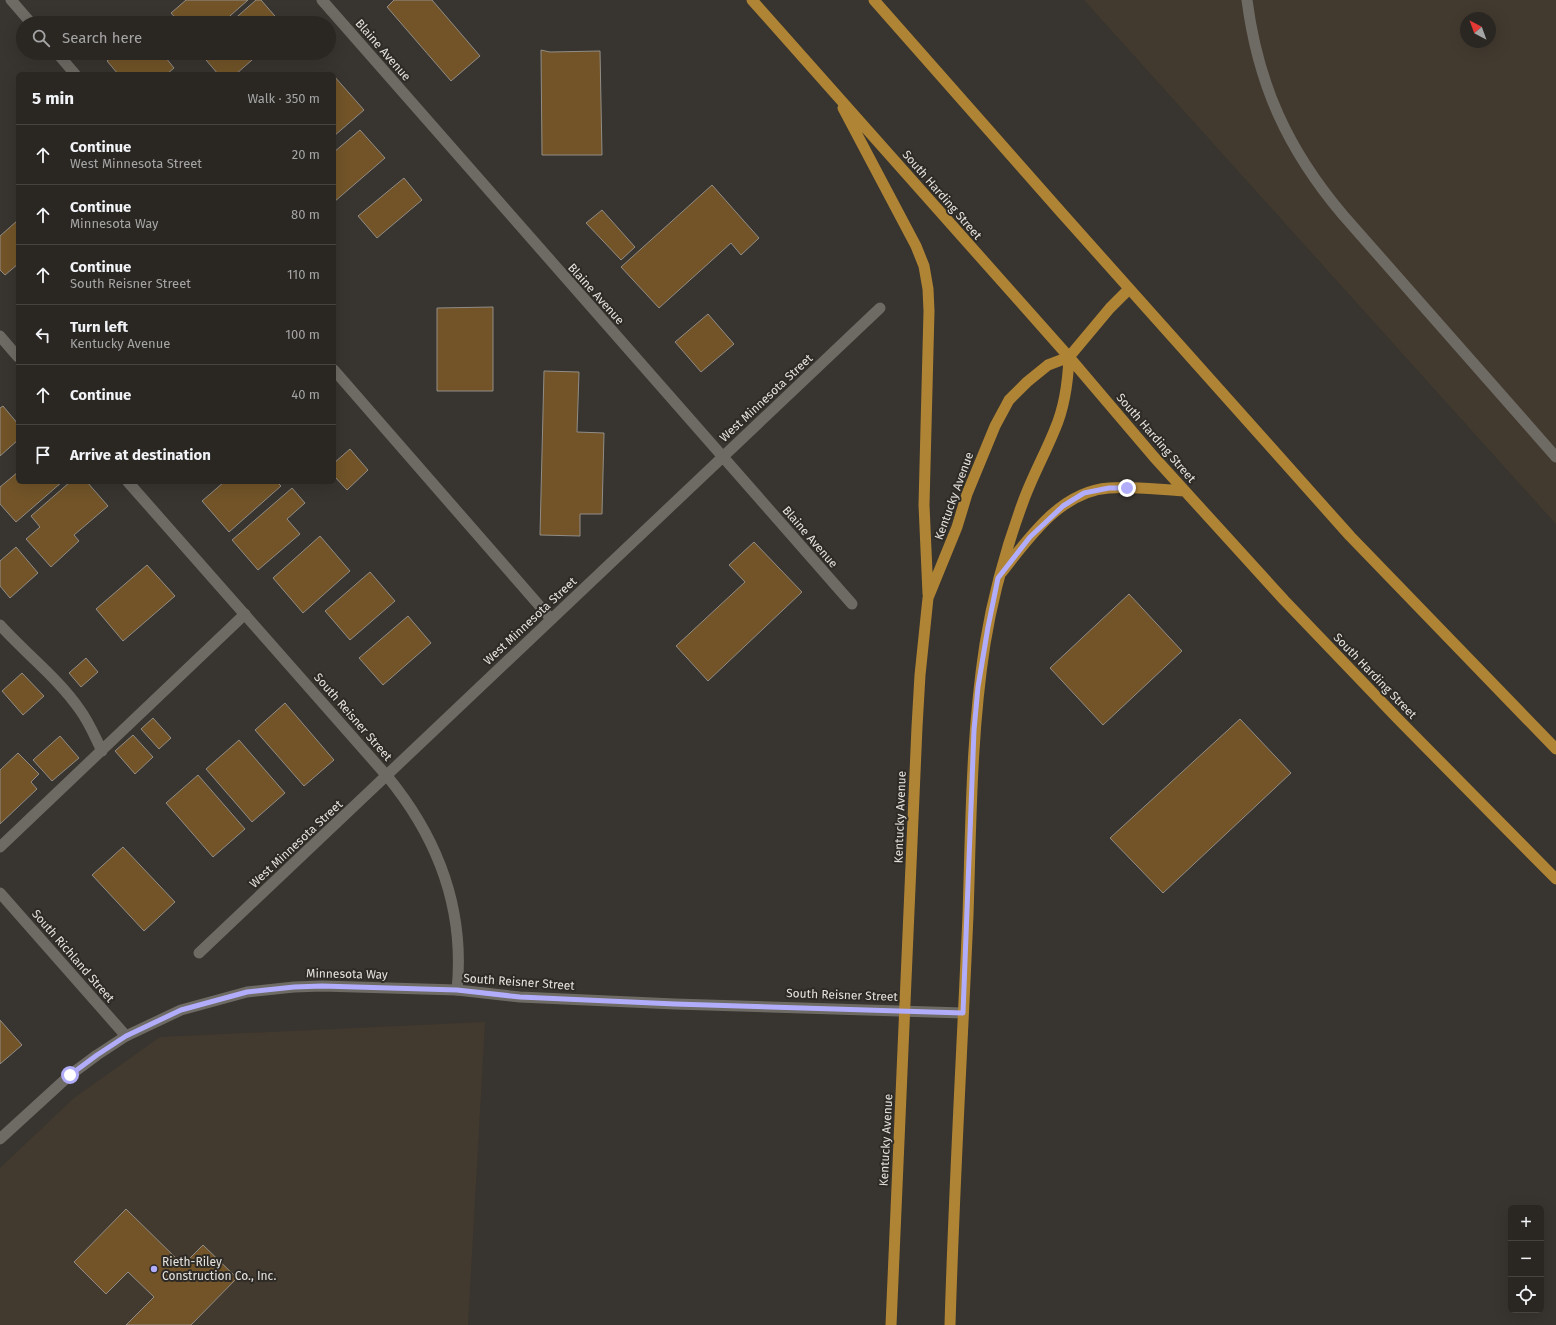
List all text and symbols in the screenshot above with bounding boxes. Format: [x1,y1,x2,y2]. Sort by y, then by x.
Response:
north arrow [1460,12,1496,48]
search box [16,16,336,60]
street label: Blaine Avenue [352,16,414,84]
icon: search [30,27,52,49]
text: Search here [62,29,142,47]
text: 5 min [32,88,74,109]
text: Walk · 350 m [247,91,320,106]
text: Continue [70,138,131,156]
icon: ahead [32,144,54,166]
text: 20 m [292,147,320,162]
street label: South Harding Street [899,148,985,243]
text: West Minnesota Street [70,156,202,171]
text: Continue [70,198,131,216]
icon: ahead [32,204,54,226]
text: 80 m [291,207,320,222]
text: Minnesota Way [70,216,159,231]
text: Continue [70,258,131,276]
street label: Blaine Avenue [565,261,627,327]
icon: ahead [32,264,54,286]
text: 110 m [287,267,320,282]
text: South Reisner Street [70,276,191,291]
text: Turn left [70,318,128,336]
icon: left [32,324,54,346]
text: 100 m [285,327,320,342]
text: Kentucky Avenue [70,336,170,351]
street label: West Minnesota Street [717,351,816,445]
icon: ahead [32,384,54,406]
text: Continue [70,386,131,404]
text: 40 m [291,387,320,402]
street label: South Harding Street [1113,391,1199,486]
icon: arrive [32,444,54,466]
text: Arrive at destination [70,446,211,464]
street label: Kentucky Avenue [932,450,976,542]
route end [1118,479,1136,497]
street label: Blaine Avenue [779,503,841,571]
street label: West Minnesota Street [481,574,580,668]
street label: South Harding Street [1331,630,1420,722]
street label: South Reisner Street [311,670,395,764]
street label: Kentucky Avenue [891,770,909,864]
street label: West Minnesota Street [247,797,346,891]
street label: South Richland Street [29,907,118,1006]
street label: Minnesota Way [306,966,388,982]
street label: South Reisner Street [463,971,576,993]
street label: South Reisner Street [786,986,899,1004]
route start [61,1066,79,1084]
street label: Kentucky Avenue [877,1093,895,1187]
map controls [1508,1205,1544,1313]
button: + [1508,1205,1544,1241]
button: − [1508,1241,1544,1277]
place label: Rieth-Riley Construction Co., Inc. [162,1255,276,1283]
marker: Rieth-Riley Construction Co., Inc. [149,1264,159,1274]
button: locate [1508,1277,1544,1313]

